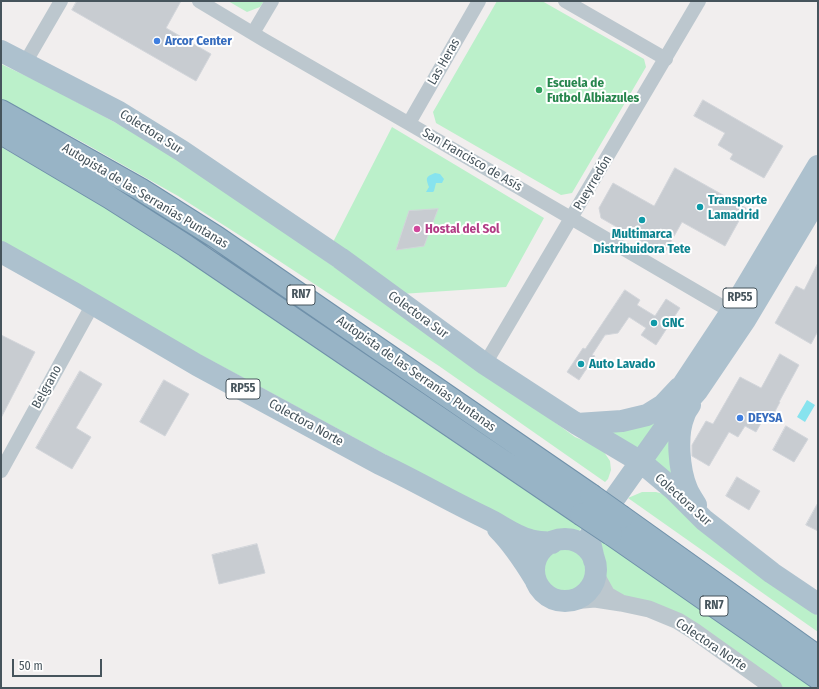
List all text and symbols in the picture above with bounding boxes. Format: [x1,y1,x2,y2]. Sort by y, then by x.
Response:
place label: Arcor Center [165,33,232,49]
marker: Arcor Center [152,36,162,46]
street label: Las Heras [425,36,463,88]
place label: Escuela de Futbol Albiazules [547,75,639,106]
marker: Escuela de Futbol Albiazules [534,85,544,95]
street label: Colectora Sur [117,107,185,157]
street label: San Francisco de Asís [419,125,525,195]
street label: Autopista de las Serranías Puntanas [59,140,231,252]
street label: Pueyrredón [571,153,615,213]
place label: Transporte Lamadrid [708,192,767,223]
marker: Transporte Lamadrid [695,202,705,212]
marker: Multimarca Distribuidora Tete [637,215,647,225]
place label: Hostal del Sol [425,221,500,237]
marker: Hostal del Sol [412,224,422,234]
place label: Multimarca Distribuidora Tete [593,226,691,257]
road number: RN7 [287,285,315,305]
street label: Colectora Sur [385,288,451,342]
road number: RP55 [723,288,757,308]
street label: Autopista de las Serranías Puntanas [333,313,499,435]
place label: GNC [662,315,684,331]
marker: GNC [649,318,659,328]
place label: Auto Lavado [589,356,655,372]
marker: Auto Lavado [576,359,586,369]
street label: Belgrano [29,363,65,411]
road number: RP55 [226,379,260,399]
street label: Colectora Norte [266,396,346,450]
place label: DEYSA [748,410,782,426]
marker: DEYSA [735,413,745,423]
street label: Colectora Sur [651,471,715,529]
road number: RN7 [700,596,728,616]
street label: Colectora Norte [672,615,750,675]
scale bar [14,651,104,677]
text: 50 m [19,659,43,673]

